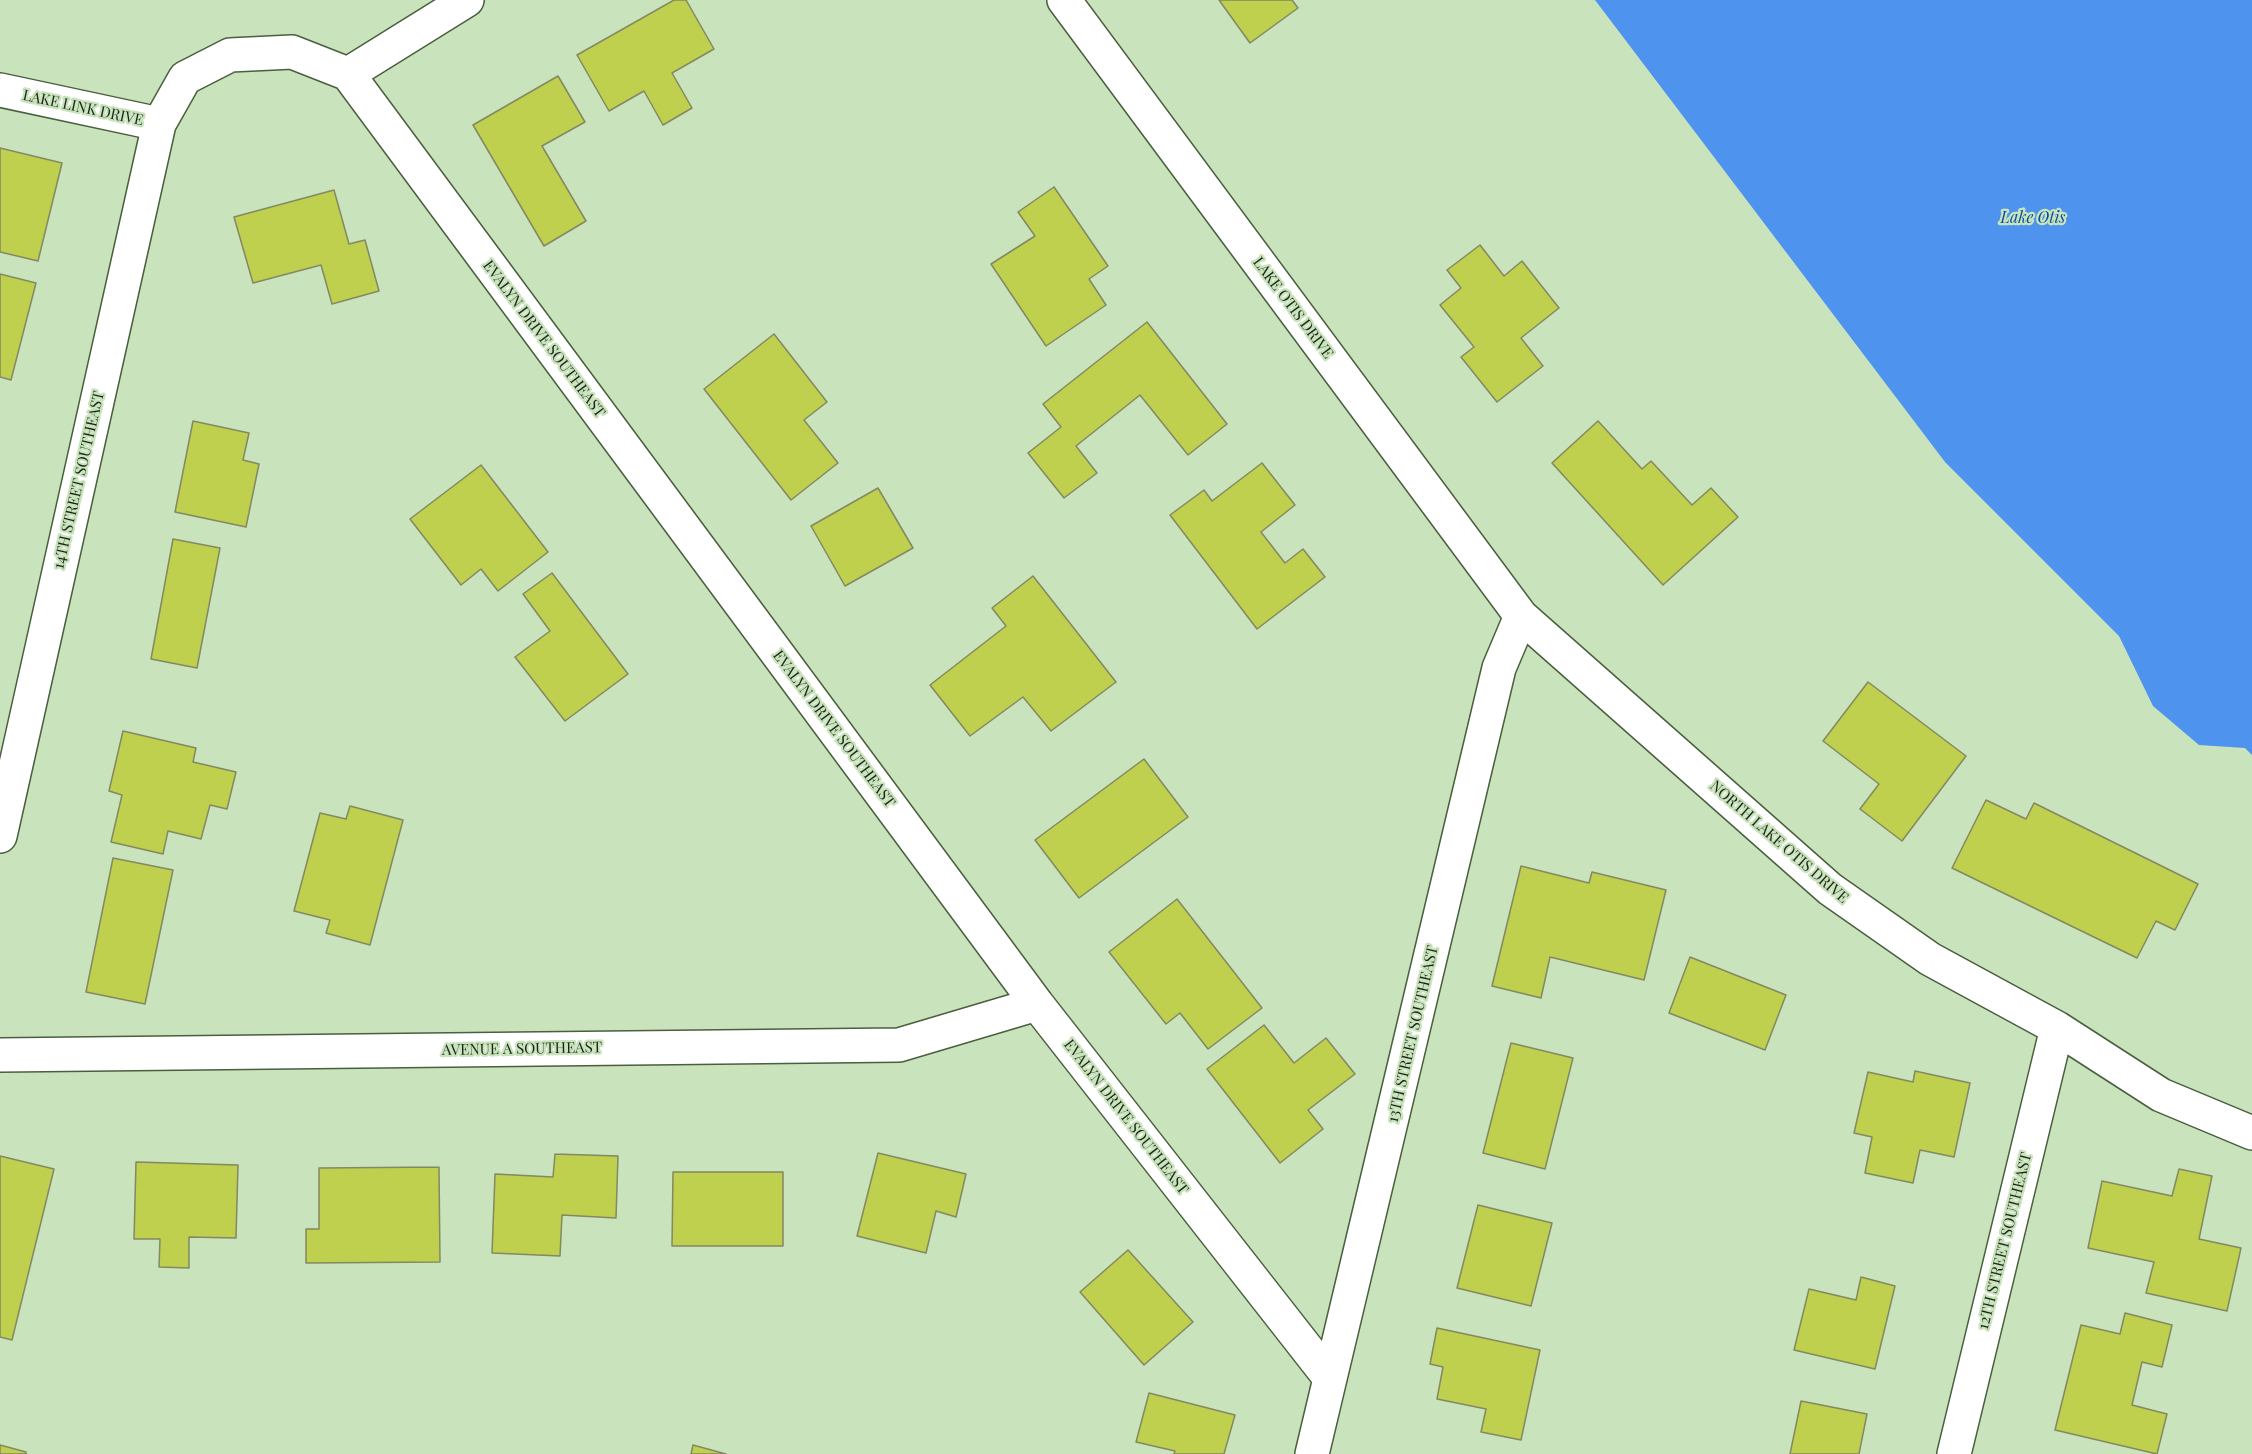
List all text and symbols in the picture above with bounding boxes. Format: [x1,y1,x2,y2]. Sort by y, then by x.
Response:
street label: LAKE LINK DRIVE [21,86,145,130]
water label: Lake Otis [2001,208,2065,228]
street label: LAKE OTIS DRIVE [1249,254,1337,362]
street label: EVALYN DRIVE SOUTHEAST [479,257,609,421]
street label: 14TH STREET SOUTHEAST [50,389,108,571]
street label: EVALYN DRIVE SOUTHEAST [769,647,899,811]
street label: NORTH LAKE OTIS DRIVE [1706,777,1852,907]
street label: 13TH STREET SOUTHEAST [1384,944,1442,1124]
street label: EVALYN DRIVE SOUTHEAST [1060,1036,1192,1198]
street label: AVENUE A SOUTHEAST [442,1039,602,1059]
street label: 12TH STREET SOUTHEAST [1974,1151,2036,1331]

